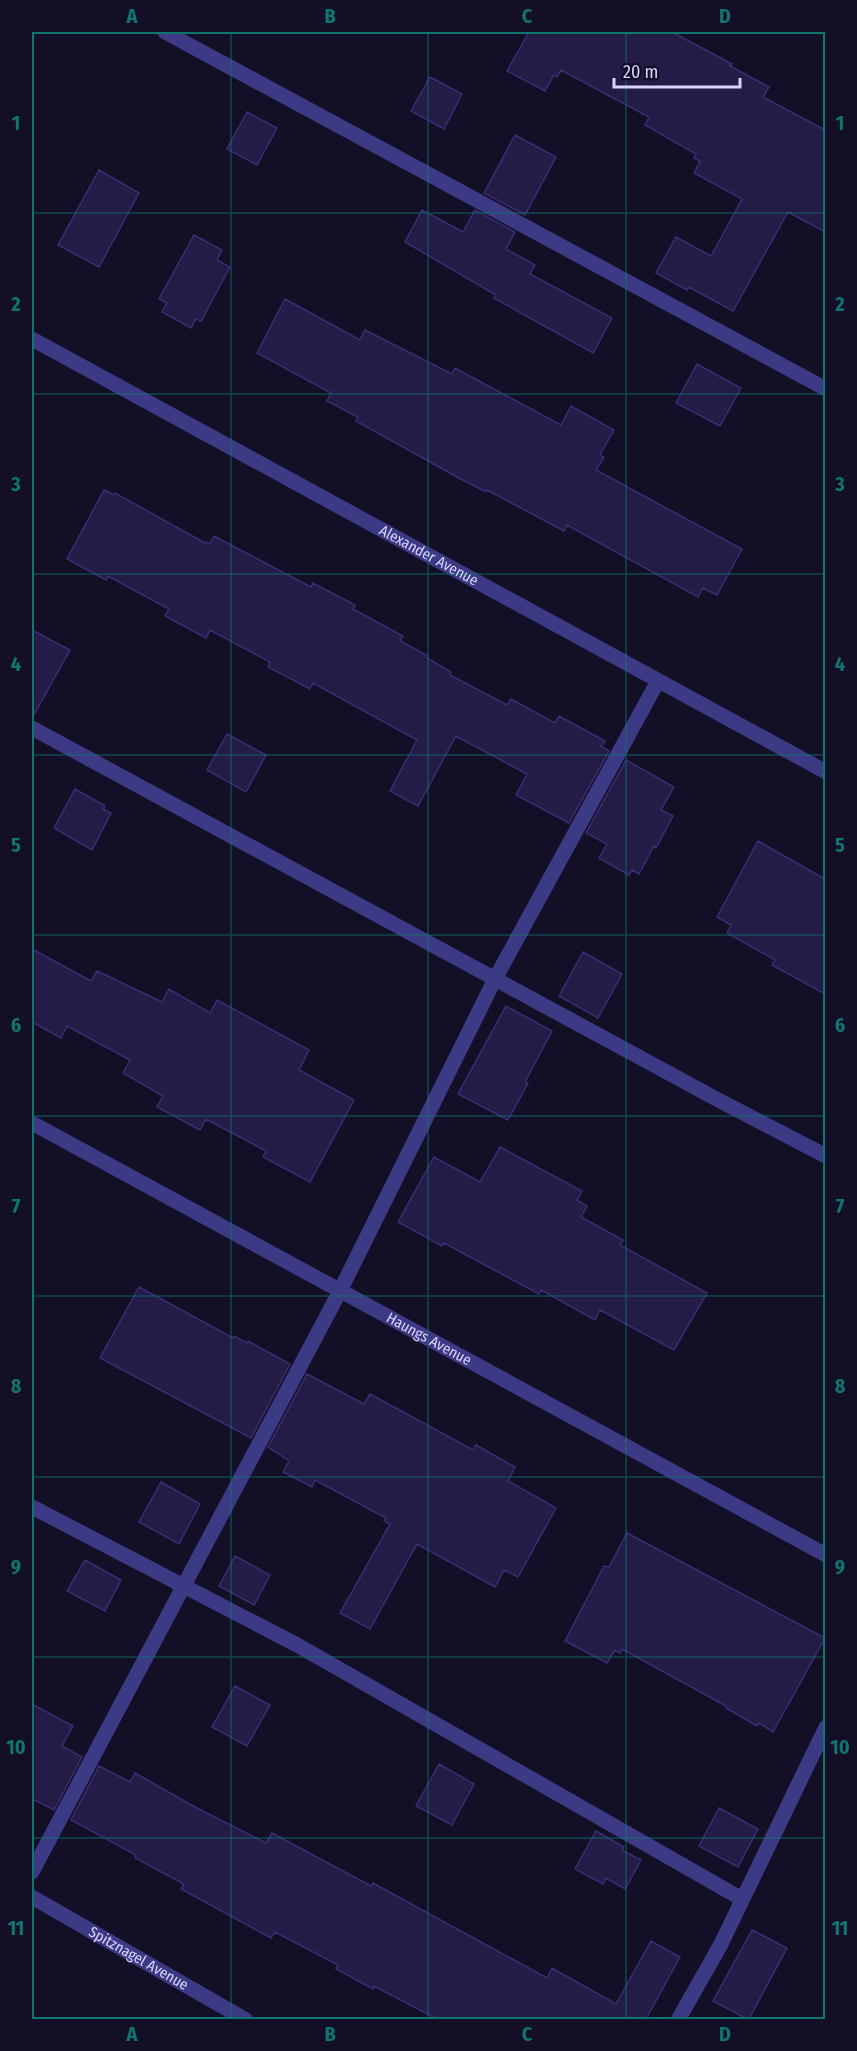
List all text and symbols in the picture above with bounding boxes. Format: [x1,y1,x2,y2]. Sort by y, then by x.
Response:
text: A [126,4,139,28]
text: B [324,4,336,28]
text: C [522,4,533,28]
text: D [719,4,731,28]
scale bar [614,51,740,89]
text: 20 m [623,61,658,83]
text: 1 [12,111,20,135]
text: 1 [836,111,844,135]
text: 2 [10,292,21,316]
text: 2 [834,292,845,316]
text: 3 [10,472,21,496]
text: 3 [834,472,845,496]
street label: Alexander Avenue [376,521,481,590]
text: 4 [11,652,21,676]
text: 4 [835,652,845,676]
text: 5 [11,833,21,857]
text: 5 [835,833,845,857]
text: 6 [11,1013,21,1037]
text: 6 [835,1013,845,1037]
text: 7 [12,1194,21,1218]
text: 7 [836,1194,845,1218]
street label: Haungs Avenue [383,1309,475,1369]
text: 8 [11,1374,22,1398]
text: 8 [835,1374,846,1398]
text: 9 [11,1555,21,1579]
text: 9 [835,1555,845,1579]
text: 10 [6,1735,26,1759]
text: 10 [830,1735,850,1759]
text: 11 [8,1916,24,1940]
text: 11 [832,1916,848,1940]
street label: Spitznagel Avenue [86,1923,192,1994]
text: A [126,2022,139,2046]
text: B [324,2022,336,2046]
text: C [522,2022,533,2046]
text: D [719,2022,731,2046]

